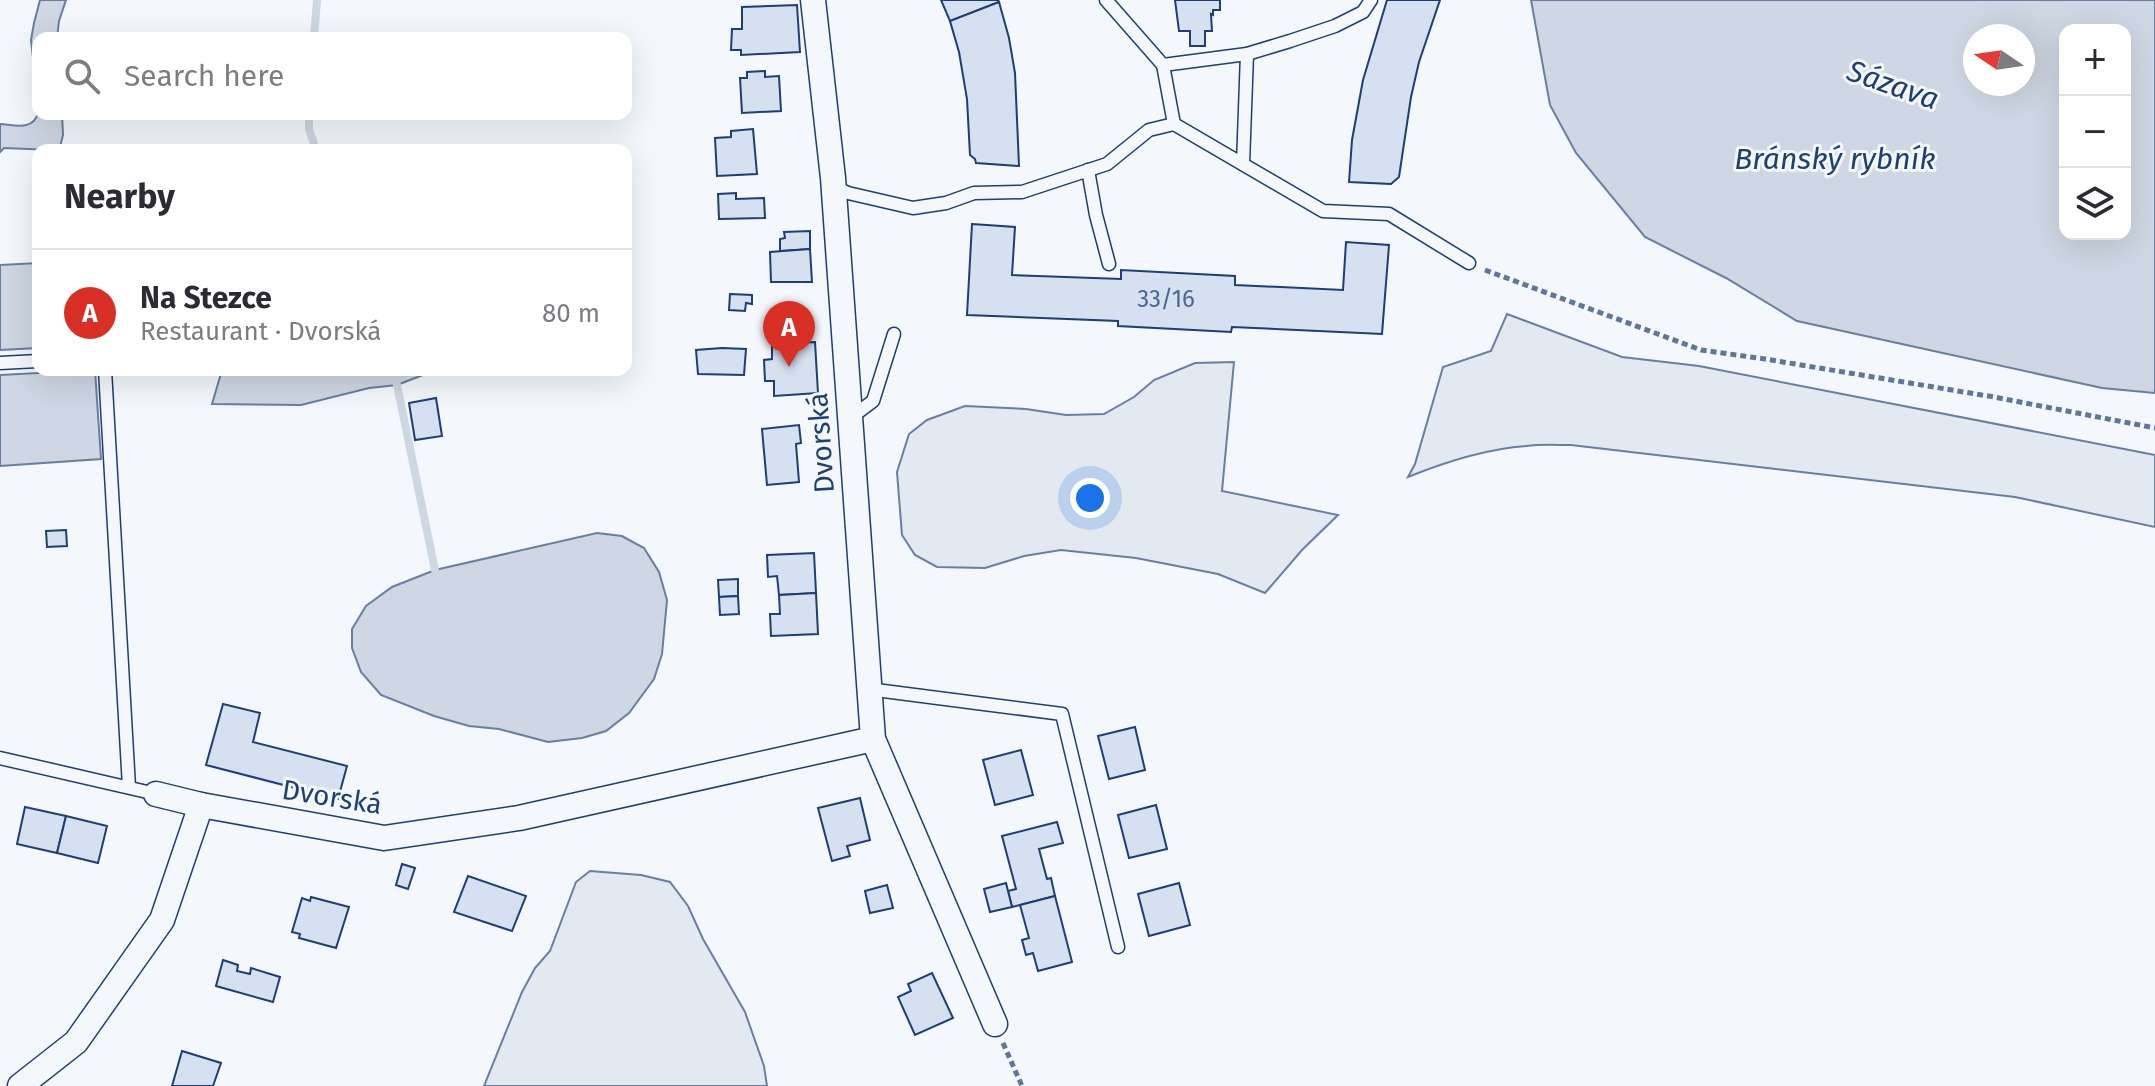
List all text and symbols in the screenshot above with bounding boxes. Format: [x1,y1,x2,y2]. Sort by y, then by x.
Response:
north arrow [1963,24,2035,96]
map controls [2059,24,2131,240]
button: + [2059,24,2131,96]
search box [32,32,632,120]
water label: Sázava [1842,52,1943,117]
icon: search [60,54,104,98]
text: Search here [124,58,284,94]
button: − [2059,96,2131,168]
water label: Bránský rybník [1734,141,1936,177]
button: layers [2059,168,2131,240]
text: Nearby [64,176,175,217]
text: Na Stezce [140,280,272,316]
house number: 33/16 [1137,285,1195,313]
text: A [82,298,98,329]
text: 80 m [542,298,600,329]
pin: A [763,301,815,367]
text: Restaurant · Dvorská [140,316,382,347]
street label: Dvorská [801,392,841,494]
your location [1070,478,1110,518]
street label: Dvorská [280,773,384,821]

